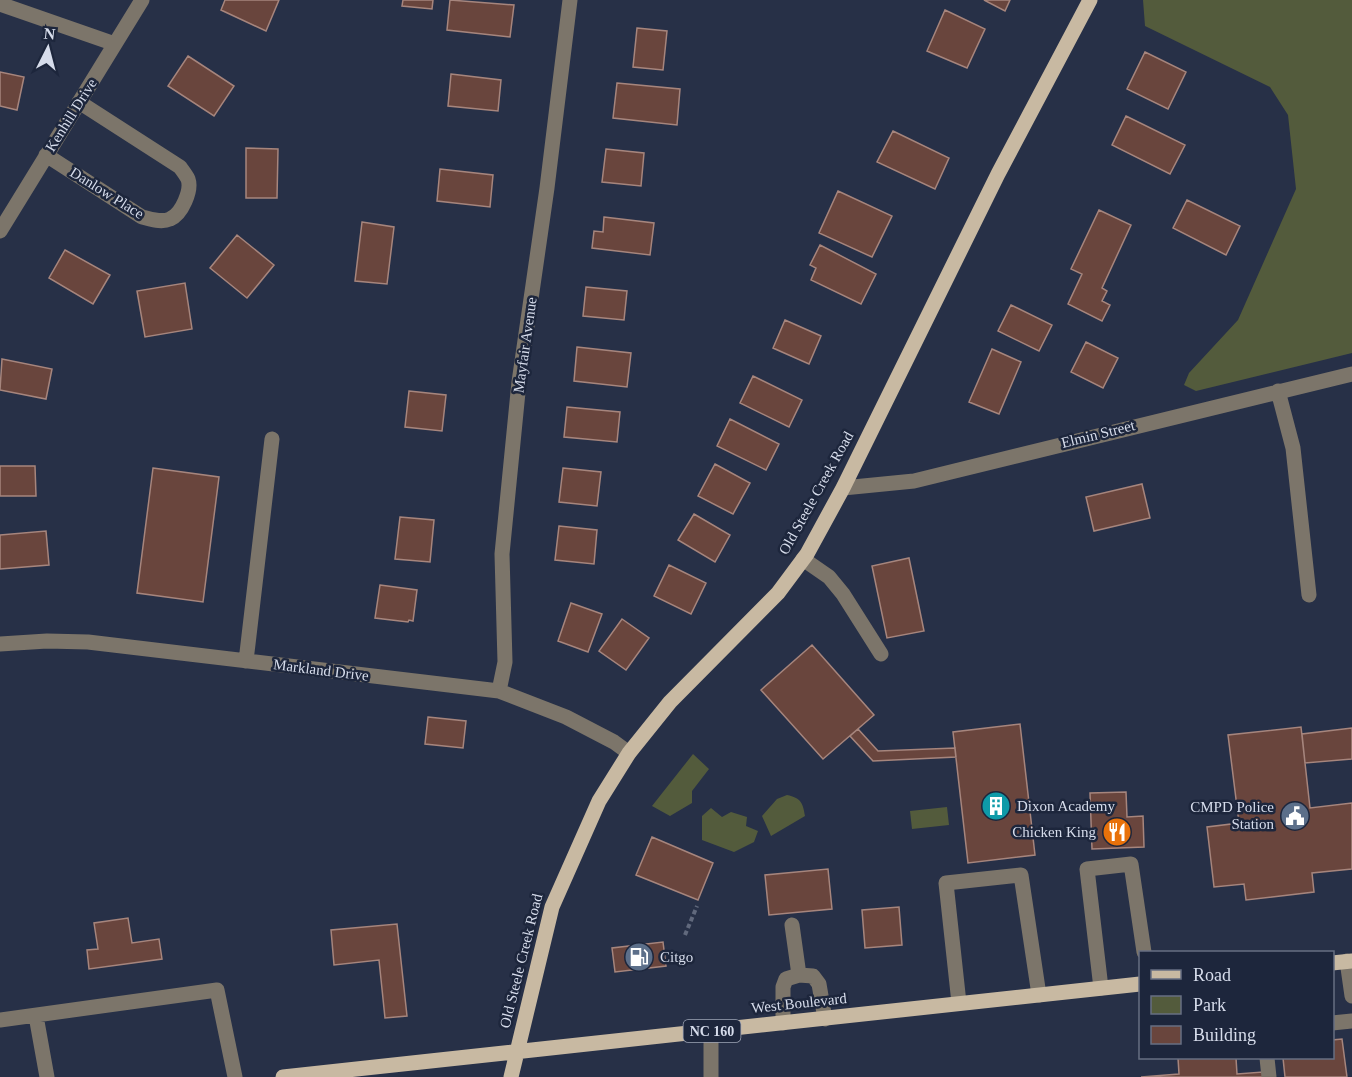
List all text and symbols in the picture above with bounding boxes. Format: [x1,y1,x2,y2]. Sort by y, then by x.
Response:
north arrow [18,18,78,78]
text: N [43,25,57,43]
street label: Kenhill Drive [42,75,100,154]
street label: Danlow Place [67,164,147,222]
street label: Mayfair Avenue [510,296,540,394]
street label: Elmin Street [1059,417,1137,451]
street label: Old Steele Creek Road [776,428,857,557]
street label: Markland Drive [272,656,370,684]
building icon: Dixon Academy [980,790,1012,822]
place label: Dixon Academy [1017,798,1115,814]
place label: CMPD Police Station [1190,799,1274,832]
public building icon: CMPD Police Station [1279,800,1311,832]
restaurant icon: Chicken King [1101,816,1133,848]
place label: Chicken King [1012,824,1096,840]
street label: Old Steele Creek Road [497,892,546,1030]
fuel station icon: Citgo [623,941,655,973]
place label: Citgo [660,949,693,965]
legend [1139,951,1334,1059]
text: Road [1193,965,1231,985]
street label: West Boulevard [750,990,848,1016]
text: Park [1193,995,1226,1015]
road number: NC 160 [684,1020,740,1042]
text: Building [1193,1025,1256,1045]

